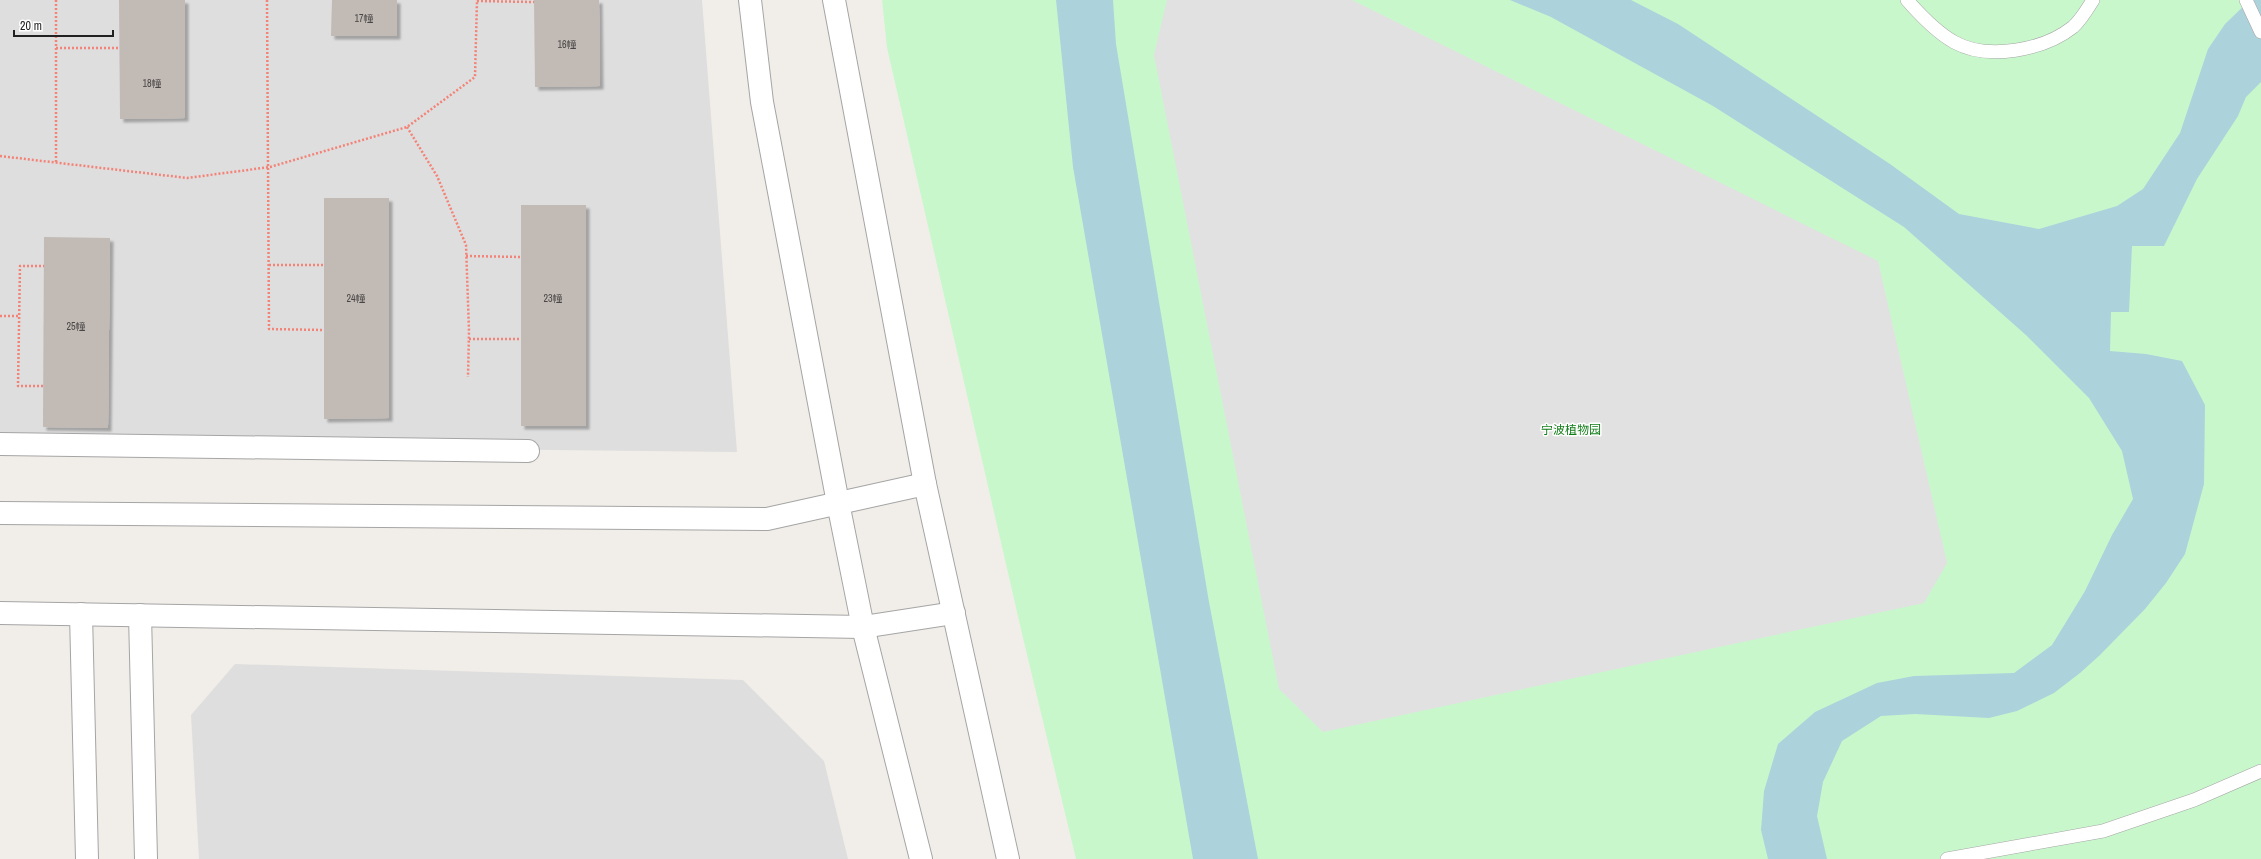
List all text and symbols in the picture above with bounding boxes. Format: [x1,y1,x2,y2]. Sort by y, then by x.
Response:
scale bar [14,12,113,38]
house number: 17幢 [354,12,374,25]
text: 20 m [20,18,42,34]
house number: 16幢 [557,38,577,51]
house number: 18幢 [142,77,162,90]
house number: 24幢 [346,292,366,305]
house number: 23幢 [543,292,563,305]
house number: 25幢 [66,320,86,333]
park label: 宁波植物园 [1541,422,1601,438]

